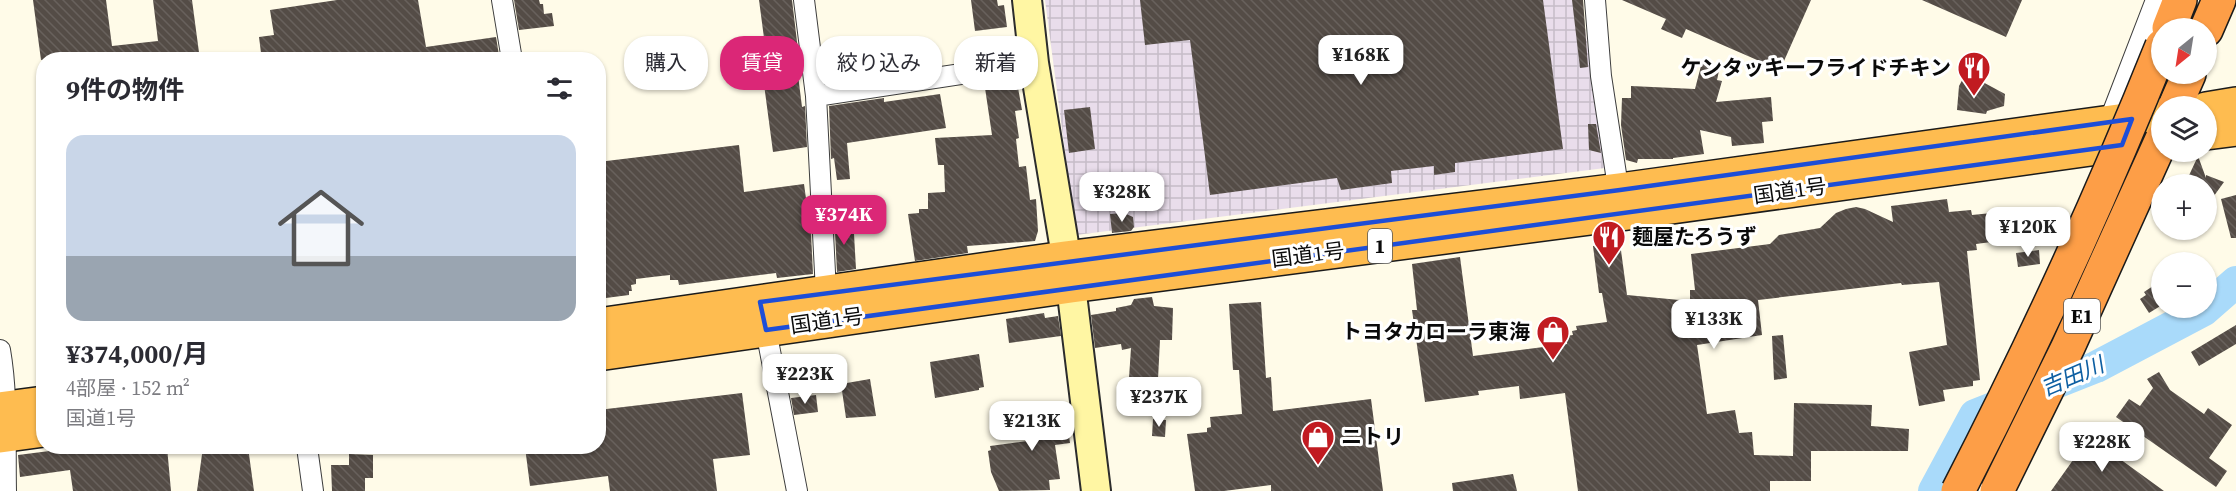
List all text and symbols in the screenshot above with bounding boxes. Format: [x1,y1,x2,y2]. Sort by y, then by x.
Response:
north arrow [2151,18,2217,84]
map controls [2151,18,2217,318]
pin: ¥168K [1319,35,1403,86]
chip: 購入 [624,36,708,90]
chip: 賃貸 [720,36,804,90]
chip: 絞り込み [816,36,942,90]
chip: 新着 [954,36,1038,90]
text: ¥168K [1332,40,1390,68]
restaurant icon: ケンタッキーフライドチキン [1956,50,1992,97]
place label: ケンタッキーフライドチキン [1681,53,1951,82]
text: 9件の物件 [66,72,184,108]
icon: filters [543,72,576,105]
button: layers [2151,96,2217,162]
street label: 国道1号 [1752,171,1828,210]
pin: ¥328K [1080,172,1164,223]
icon: home [267,174,375,282]
button: + [2151,174,2217,240]
text: ¥328K [1093,177,1151,205]
pin: ¥374K [802,195,886,246]
text: ¥374K [815,200,873,228]
pin: ¥120K [1986,207,2070,258]
text: ¥120K [1999,212,2057,240]
restaurant icon: 麺屋たろうず [1591,219,1627,266]
place label: 麺屋たろうず [1632,222,1757,251]
road number: 1 [1368,229,1392,263]
street label: 国道1号 [1270,236,1346,273]
button: − [2151,252,2217,318]
pin: ¥133K [1672,299,1756,350]
road number: E1 [2064,299,2100,333]
street label: 国道1号 [789,301,865,340]
text: ¥133K [1685,304,1743,332]
shop icon: トヨタカローラ東海 [1535,314,1571,361]
place label: トヨタカローラ東海 [1341,317,1530,346]
text: ¥374,000/月 [66,336,209,372]
water label: 吉田川 [2036,349,2110,403]
pin: ¥223K [763,354,847,405]
text: ¥223K [776,359,834,387]
text: 4部屋 · 152 m² [66,374,190,402]
pin: ¥237K [1117,377,1201,428]
text: ¥237K [1130,382,1188,410]
pin: ¥213K [990,401,1074,452]
text: 国道1号 [66,404,136,432]
text: ¥213K [1003,406,1061,434]
shop icon: ニトリ [1300,419,1336,466]
place label: ニトリ [1341,422,1404,451]
pin: ¥228K [2060,422,2144,473]
text: ¥228K [2073,427,2131,455]

